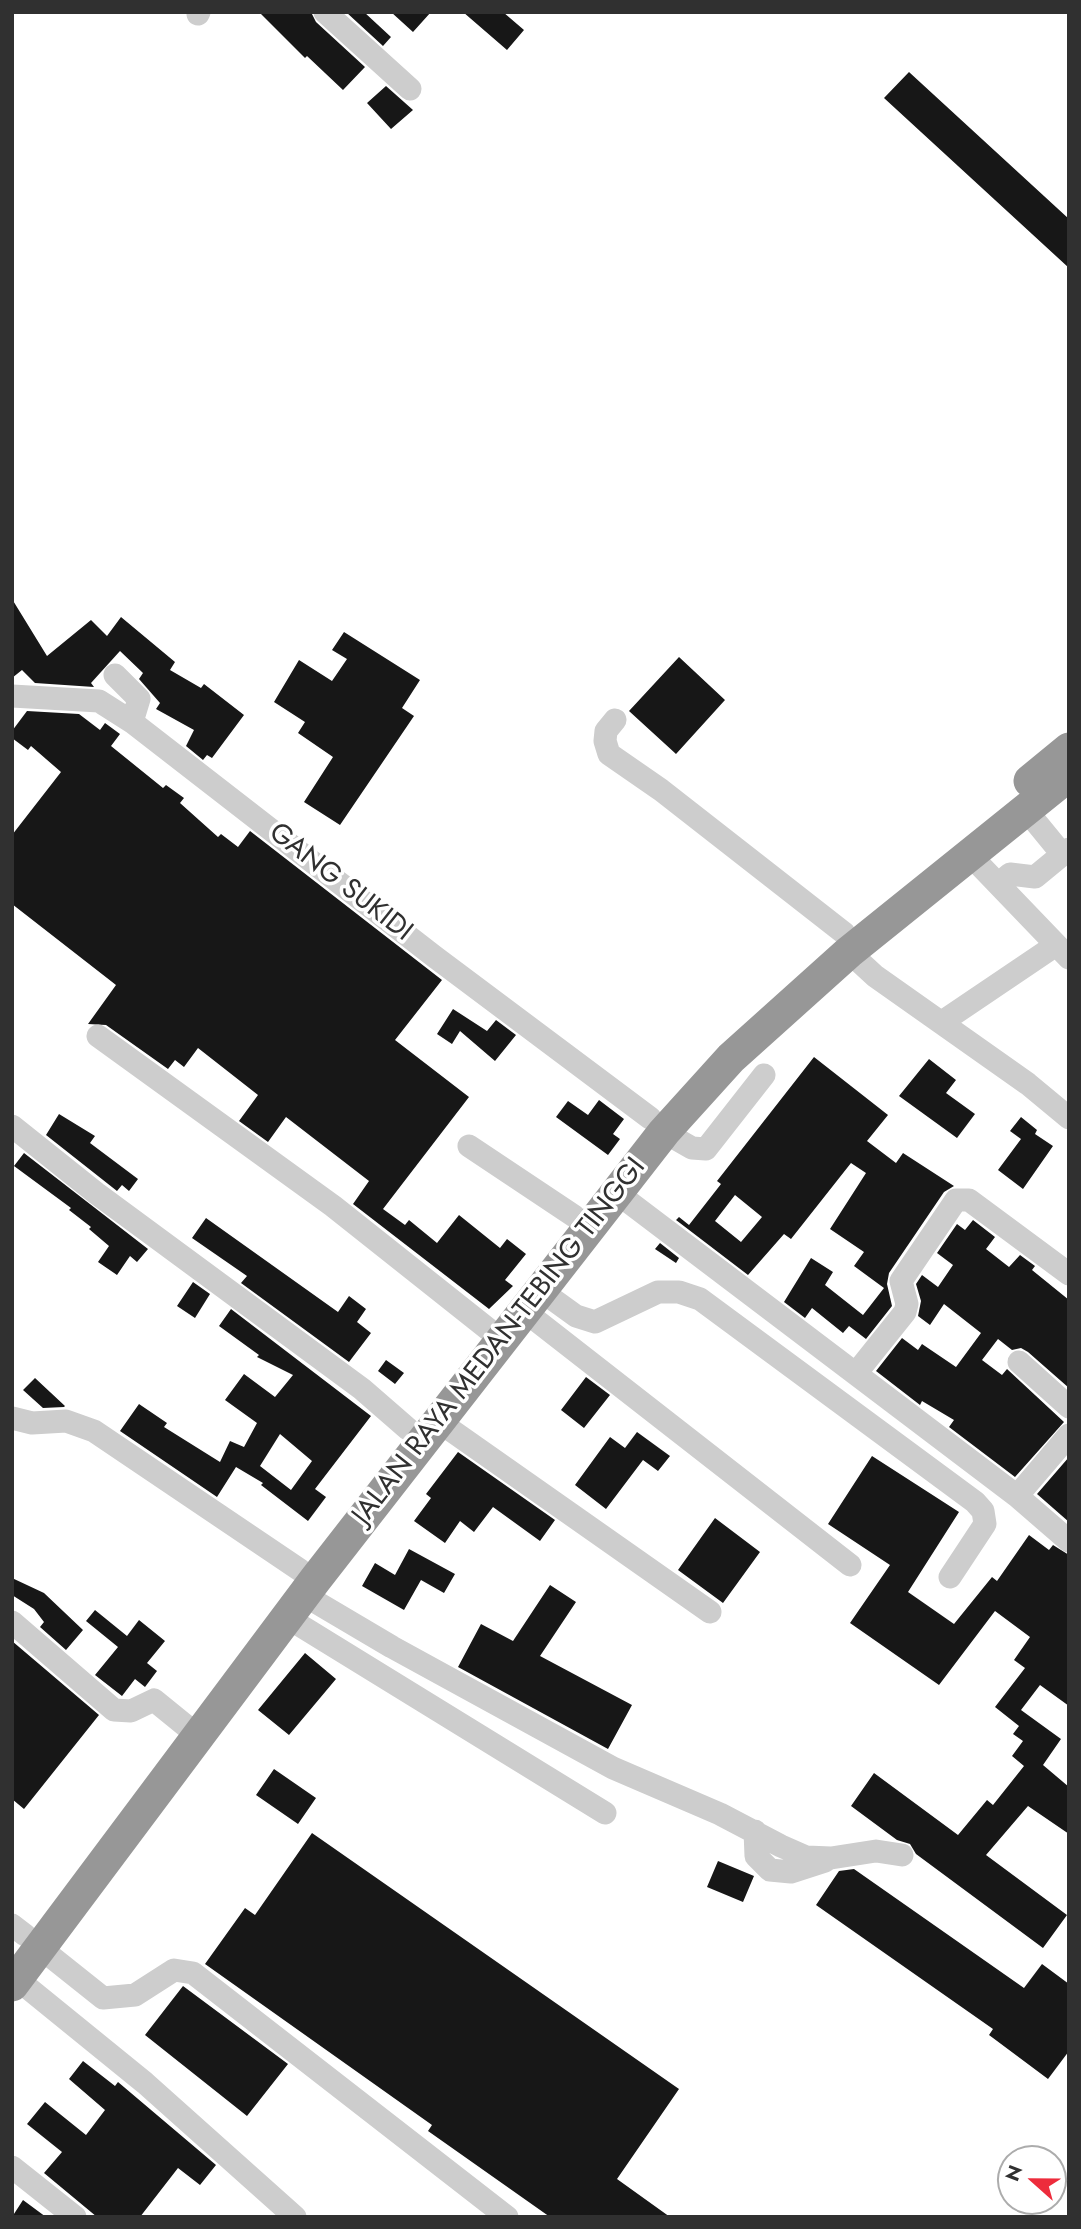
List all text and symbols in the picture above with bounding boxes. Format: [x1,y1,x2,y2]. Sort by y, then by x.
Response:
street label: GANG SUKIDI [262,817,418,949]
street label: JALAN RAYA MEDAN-TEBING TINGGI [346,1152,654,1532]
north arrow [997,2145,1067,2215]
text: N [998,2161,1029,2185]

